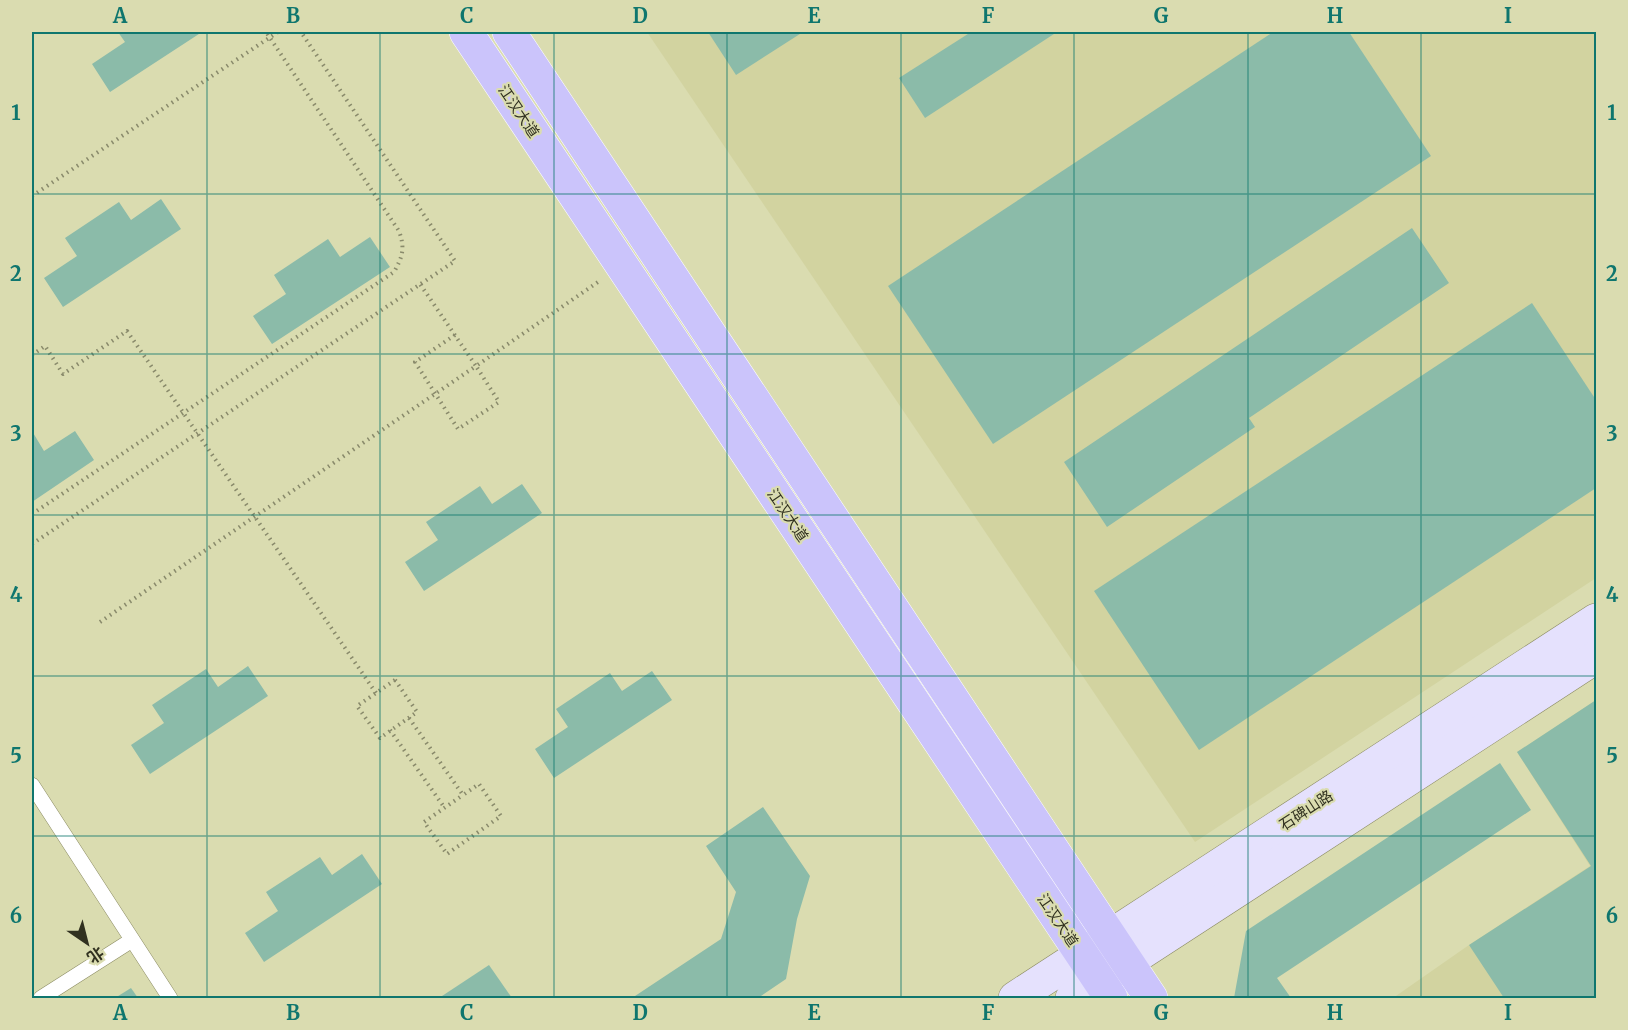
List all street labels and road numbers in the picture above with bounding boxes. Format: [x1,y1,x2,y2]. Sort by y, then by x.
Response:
street label: 江汉大道 [494,81,544,141]
street label: 江汉大道 [763,485,813,545]
street label: 石碑山路 [1276,786,1336,834]
street label: 江汉大道 [1033,890,1083,950]

